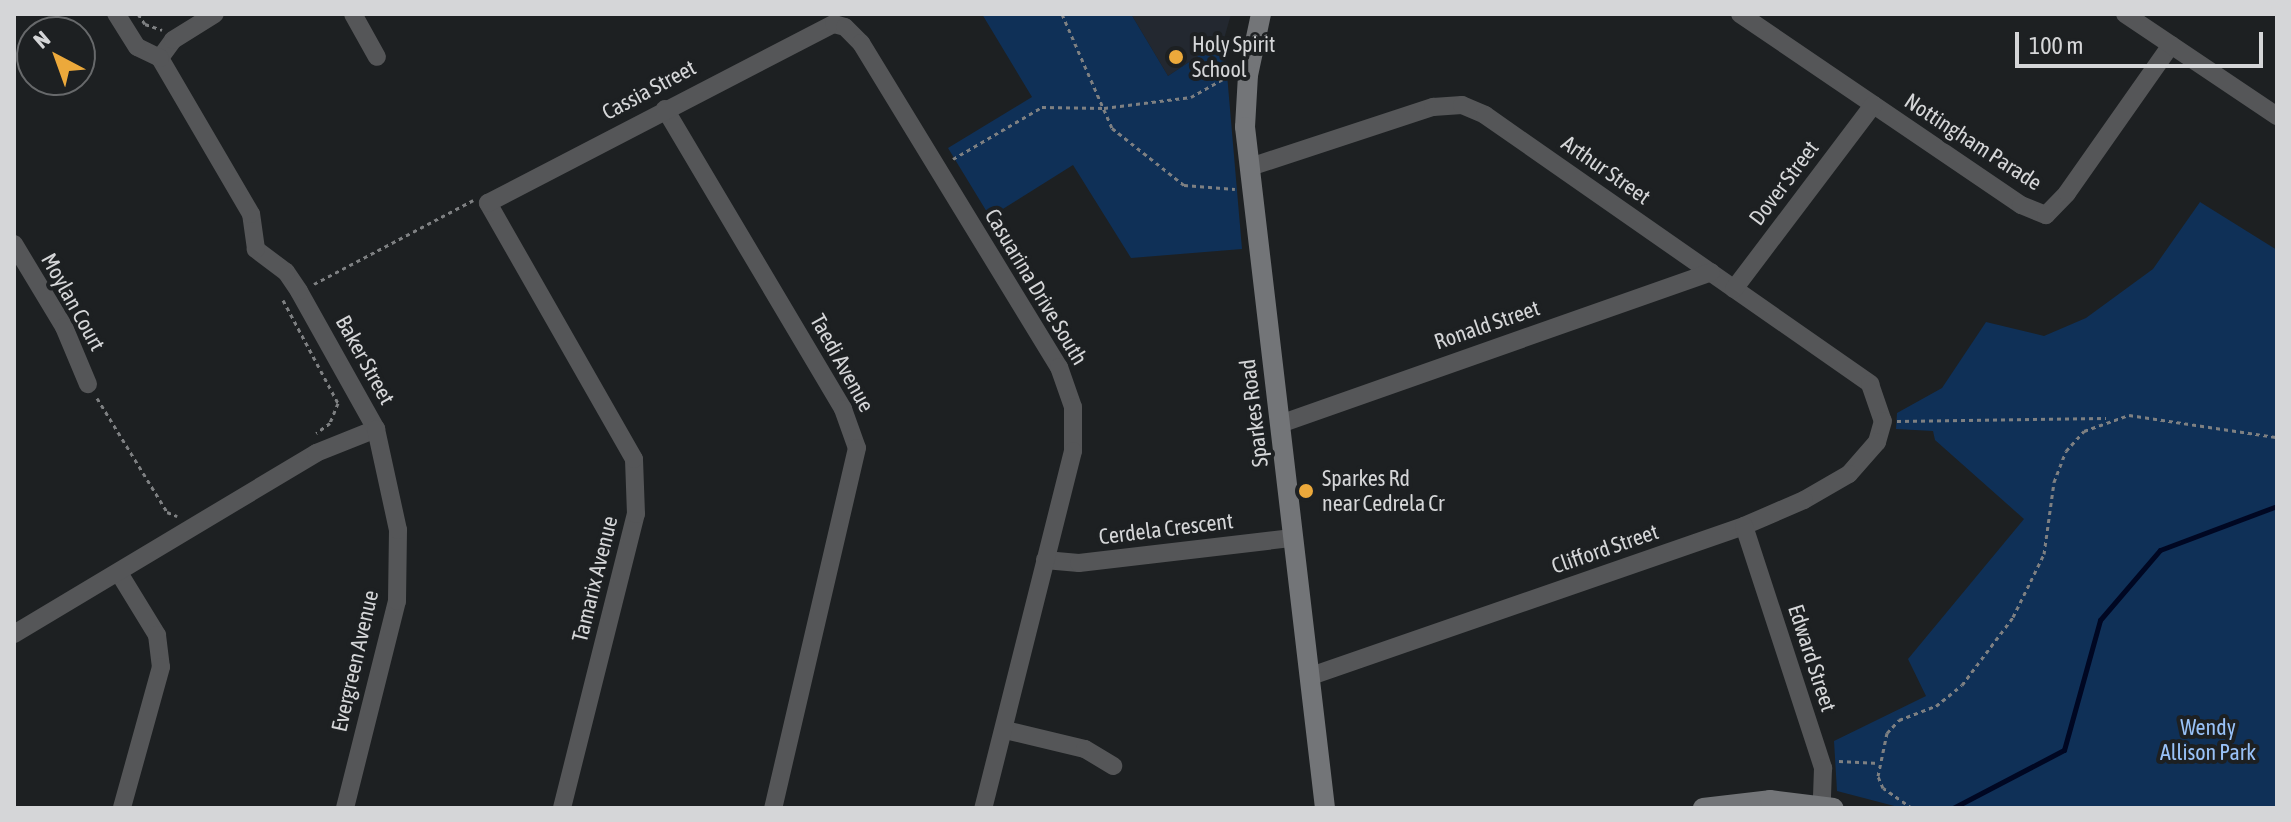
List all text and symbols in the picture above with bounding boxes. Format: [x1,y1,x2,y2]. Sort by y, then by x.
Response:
north arrow [16,16,96,96]
scale bar [2019,16,2267,66]
text: N [28,25,55,53]
place label: Holy Spirit School [1192,31,1275,82]
text: 100 m [2029,32,2083,59]
marker: Holy Spirit School [1167,48,1185,66]
street label: Cassia Street [598,54,700,126]
street label: Nottingham Parade [1899,88,2047,196]
street label: Arthur Street [1556,130,1656,210]
street label: Dover Street [1744,136,1824,230]
street label: Casuarina Drive South [979,204,1093,370]
street label: Moylan Court [35,249,111,355]
street label: Ronald Street [1431,295,1543,355]
street label: Taedi Avenue [804,310,880,416]
street label: Baker Street [330,311,400,409]
street label: Sparkes Road [1234,358,1274,468]
place label: Sparkes Rd near Cedrela Cr [1322,465,1445,516]
marker: Sparkes Rd near Cedrela Cr [1297,482,1315,500]
street label: Cerdela Crescent [1097,508,1235,550]
street label: Tamarix Avenue [567,513,623,645]
street label: Clifford Street [1548,518,1662,580]
street label: Evergreen Avenue [326,588,384,734]
street label: Edward Street [1782,601,1842,715]
park label: Wendy Allison Park [2160,714,2256,766]

